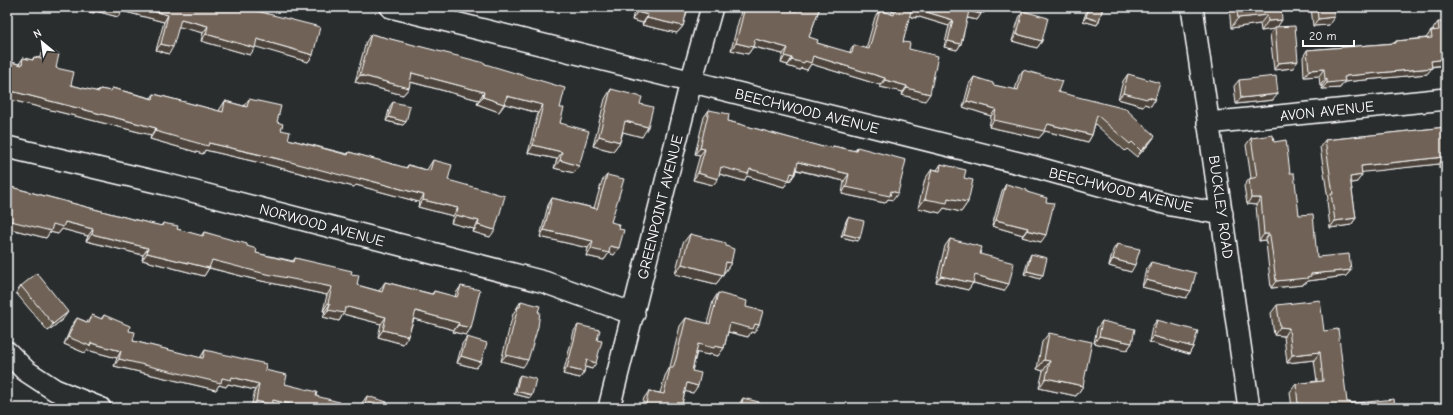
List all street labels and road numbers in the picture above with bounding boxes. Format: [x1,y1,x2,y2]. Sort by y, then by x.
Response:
street label: BEECHWOOD AVENUE [733,84,881,138]
street label: AVON AVENUE [1279,97,1375,125]
street label: GREENPOINT AVENUE [633,133,687,281]
street label: BUCKLEY ROAD [1205,154,1237,260]
street label: BEECHWOOD AVENUE [1047,163,1195,217]
street label: NORWOOD AVENUE [257,200,387,250]

